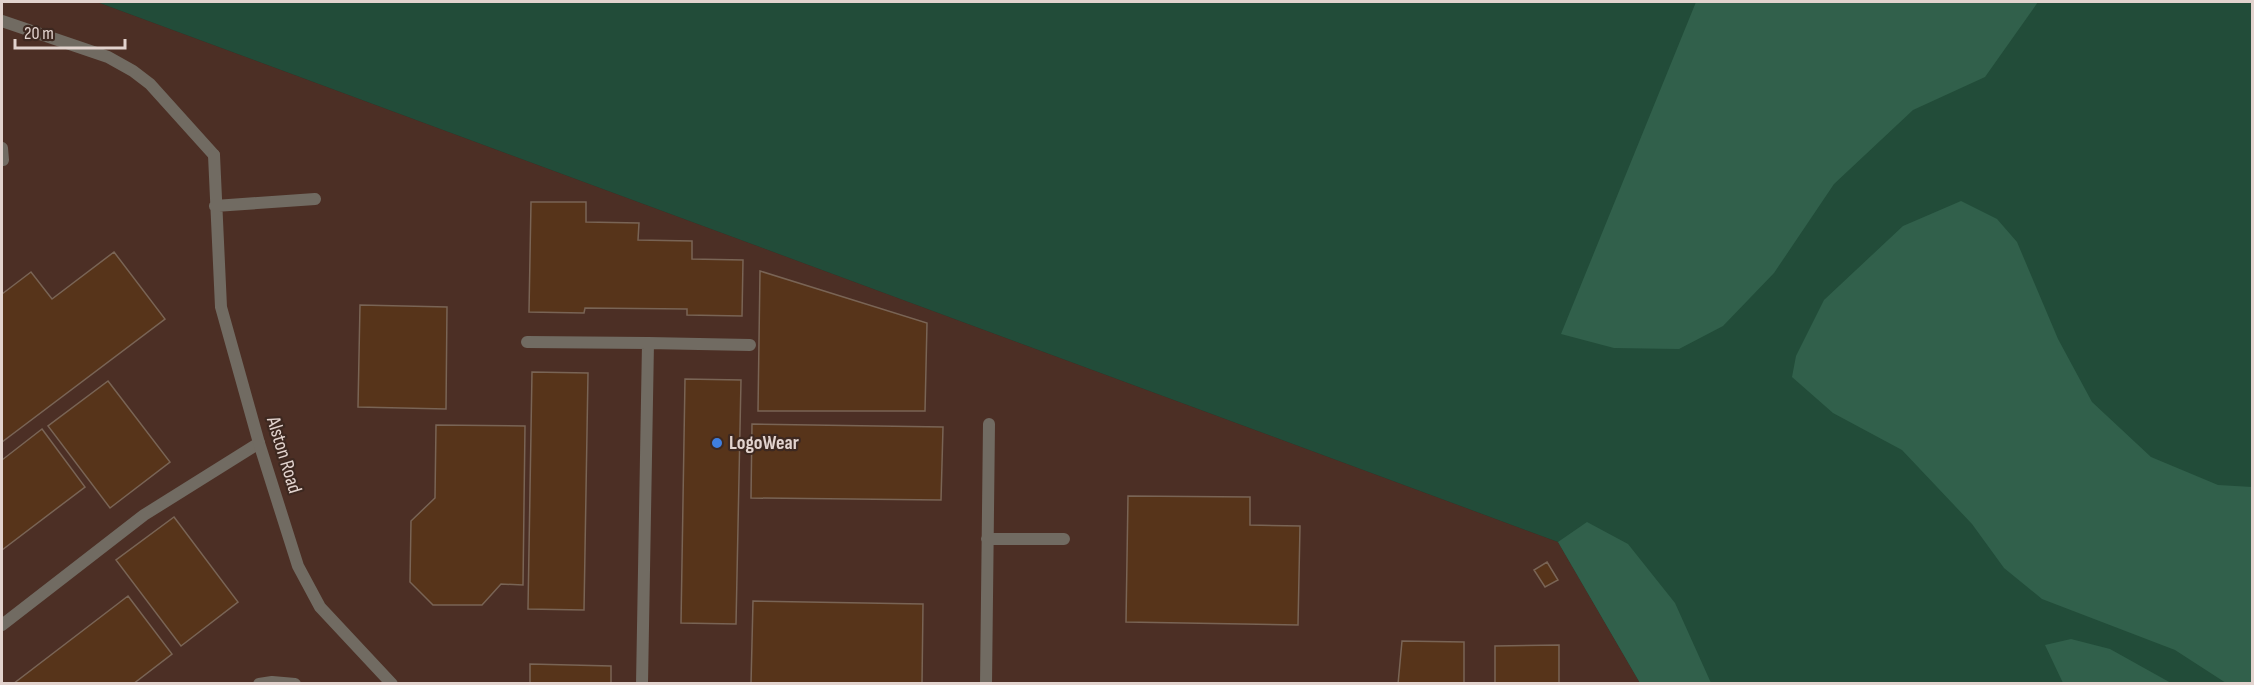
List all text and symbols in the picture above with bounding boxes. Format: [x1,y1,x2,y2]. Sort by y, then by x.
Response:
scale bar [15,12,124,50]
text: 20 m [24,23,54,44]
street label: Alston Road [261,413,307,496]
place label: LogoWear [729,431,799,455]
marker: LogoWear [710,436,724,450]

